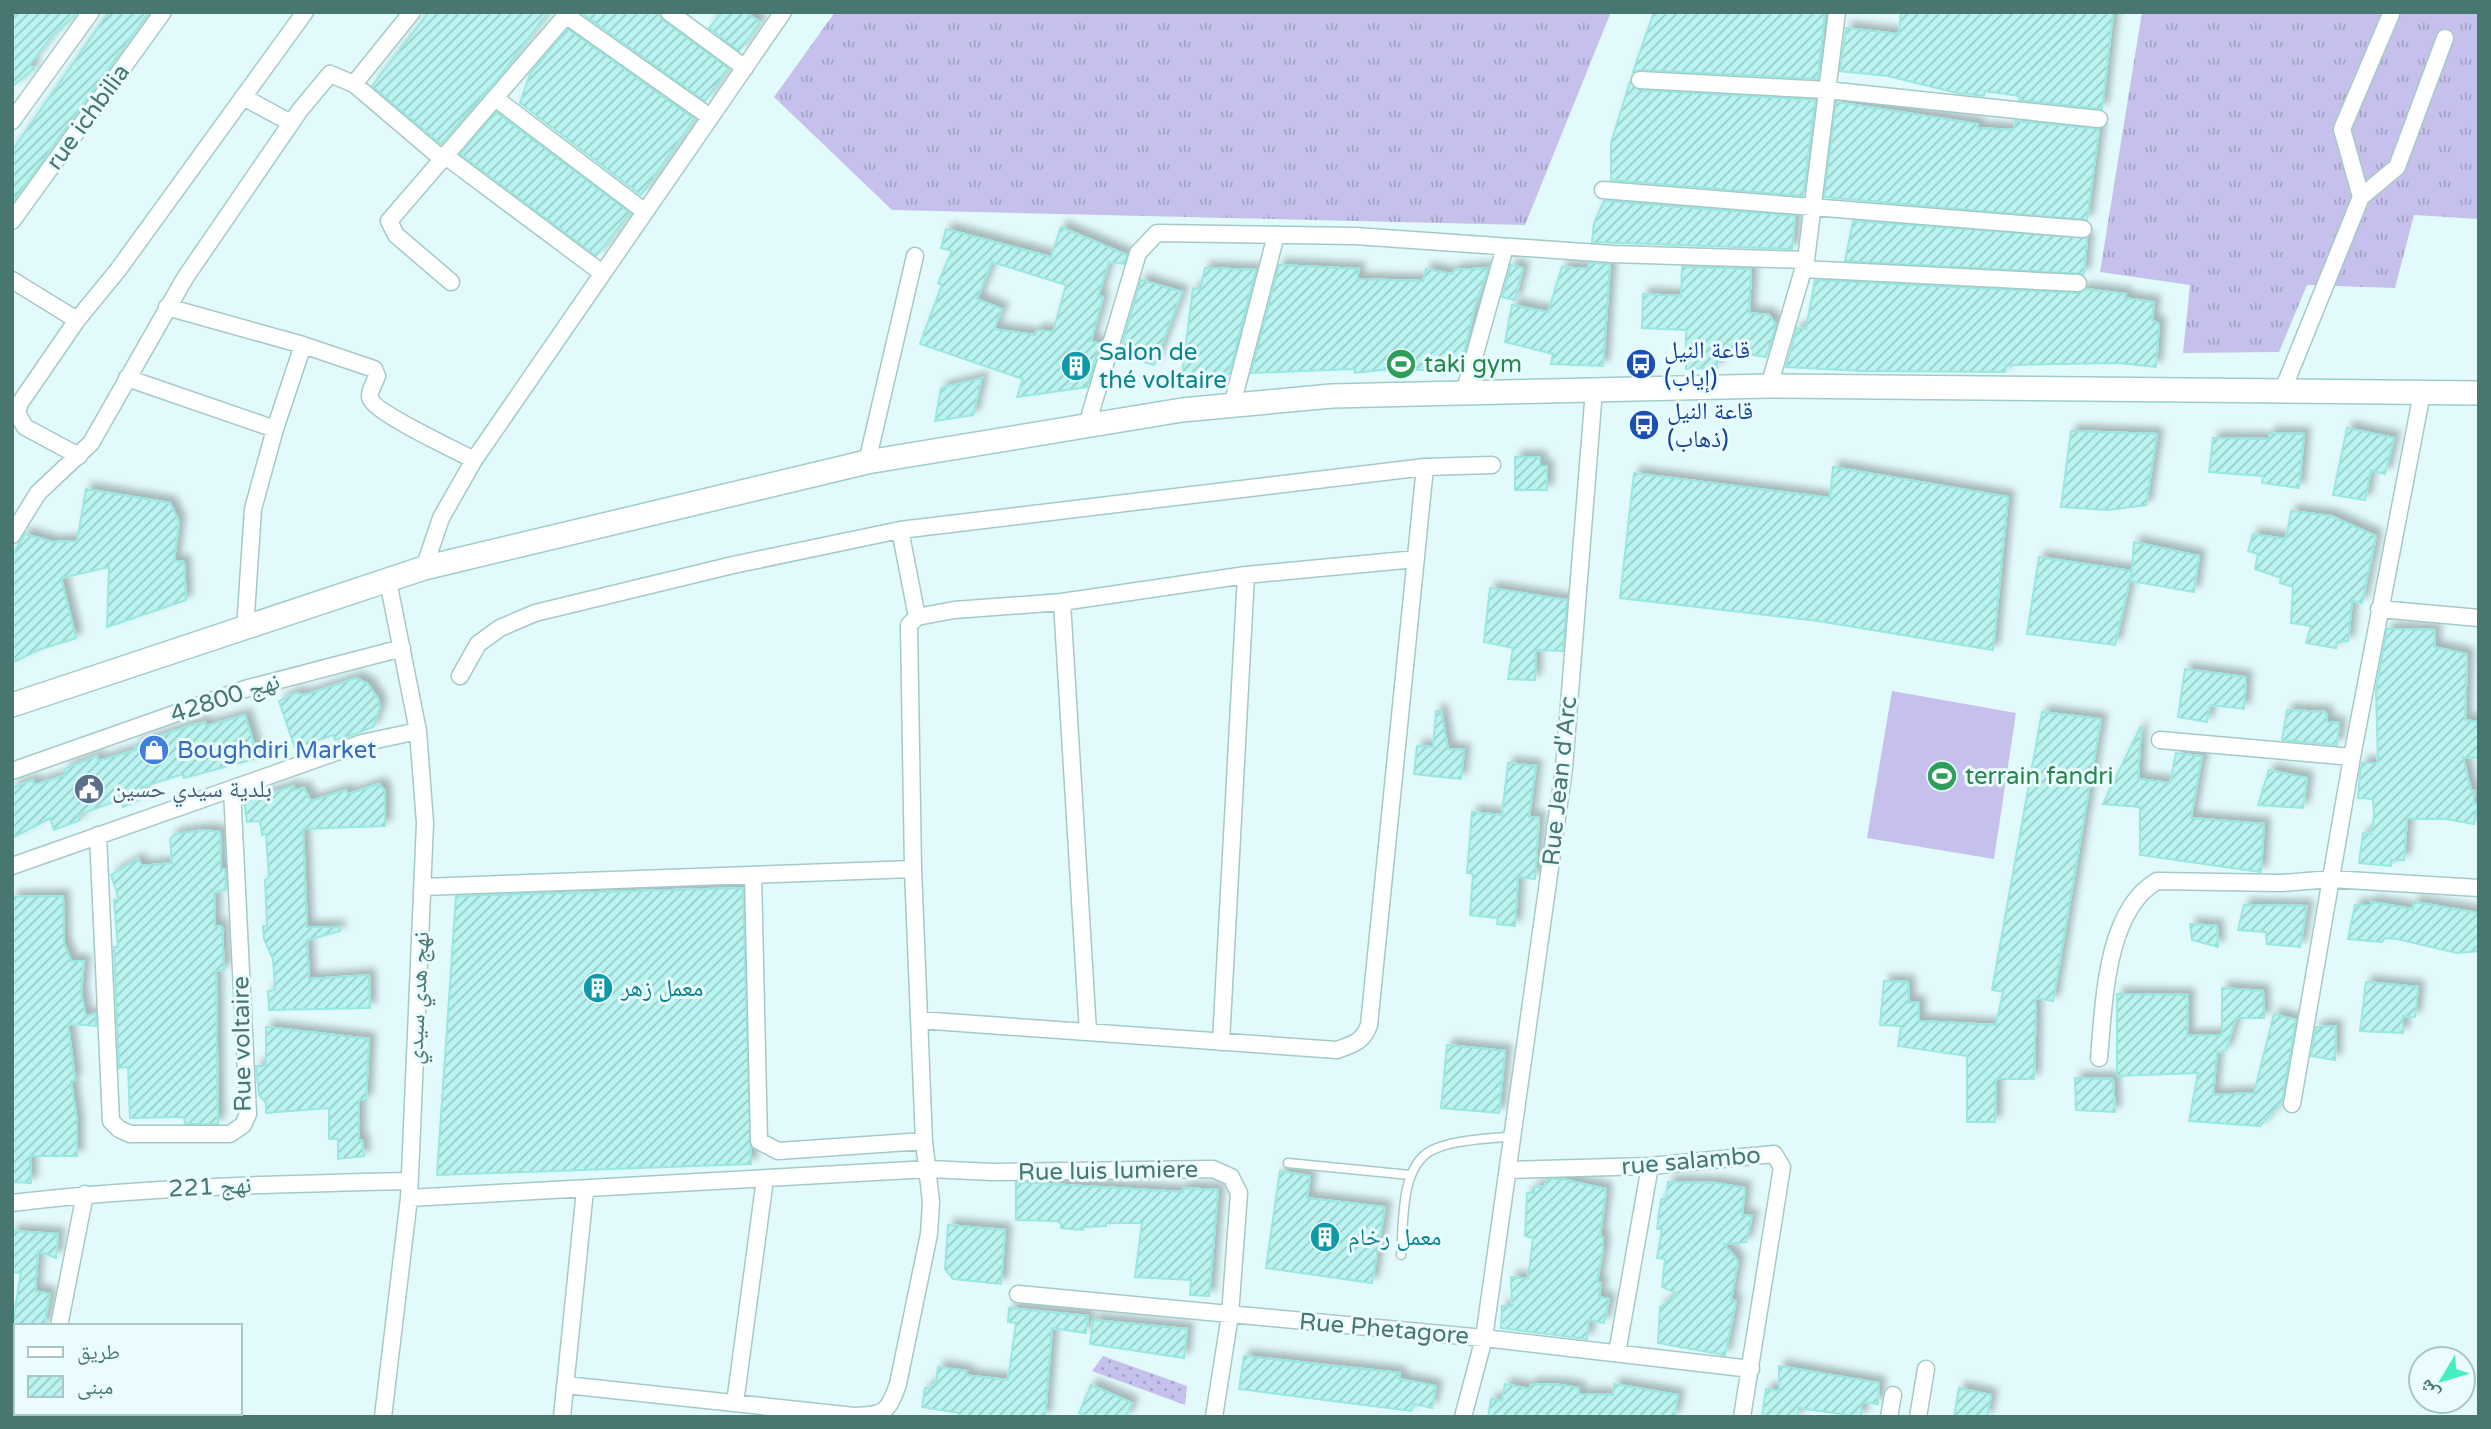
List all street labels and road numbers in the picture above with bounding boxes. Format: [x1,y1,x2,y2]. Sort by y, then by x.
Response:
street label: rue ichbilia [40,58,136,176]
street label: نهج 42800 [167,667,283,729]
street label: Rue Jean d'Arc [1537,695,1583,867]
street label: نهج هدي سيدي [400,931,440,1066]
street label: Rue voltaire [226,976,258,1112]
street label: rue salambo [1620,1140,1762,1182]
street label: Rue luis lumiere [1018,1155,1198,1187]
street label: نهج 221 [168,1170,252,1204]
street label: Rue Phetagore [1298,1307,1470,1351]

